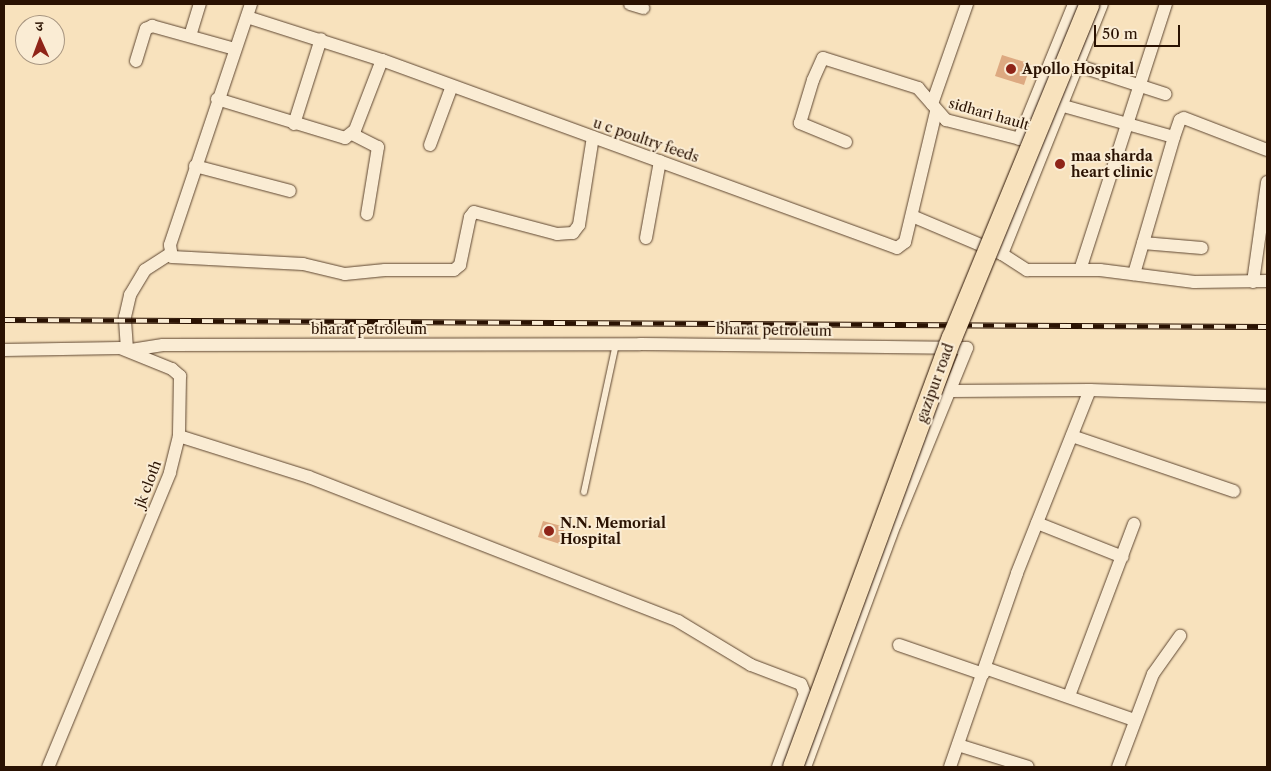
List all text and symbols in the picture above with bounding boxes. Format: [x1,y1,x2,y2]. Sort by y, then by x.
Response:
north arrow [15,15,65,65]
scale bar [1096,15,1182,47]
text: उ [36,17,43,35]
text: 50 m [1102,24,1138,43]
place label: Apollo Hospital [1022,61,1134,77]
marker: Apollo Hospital [1004,62,1018,76]
street label: sidhari hault [947,95,1031,133]
street label: u c poultry feeds [591,114,701,166]
place label: maa sharda heart clinic [1071,148,1153,180]
marker: maa sharda heart clinic [1053,157,1067,171]
street label: bharat petroleum [311,321,427,337]
street label: bharat petroleum [716,321,832,339]
street label: gazipur road [913,341,957,425]
street label: jk cloth [131,458,165,510]
place label: N.N. Memorial Hospital [560,515,666,548]
marker: N.N. Memorial Hospital [542,524,556,538]

